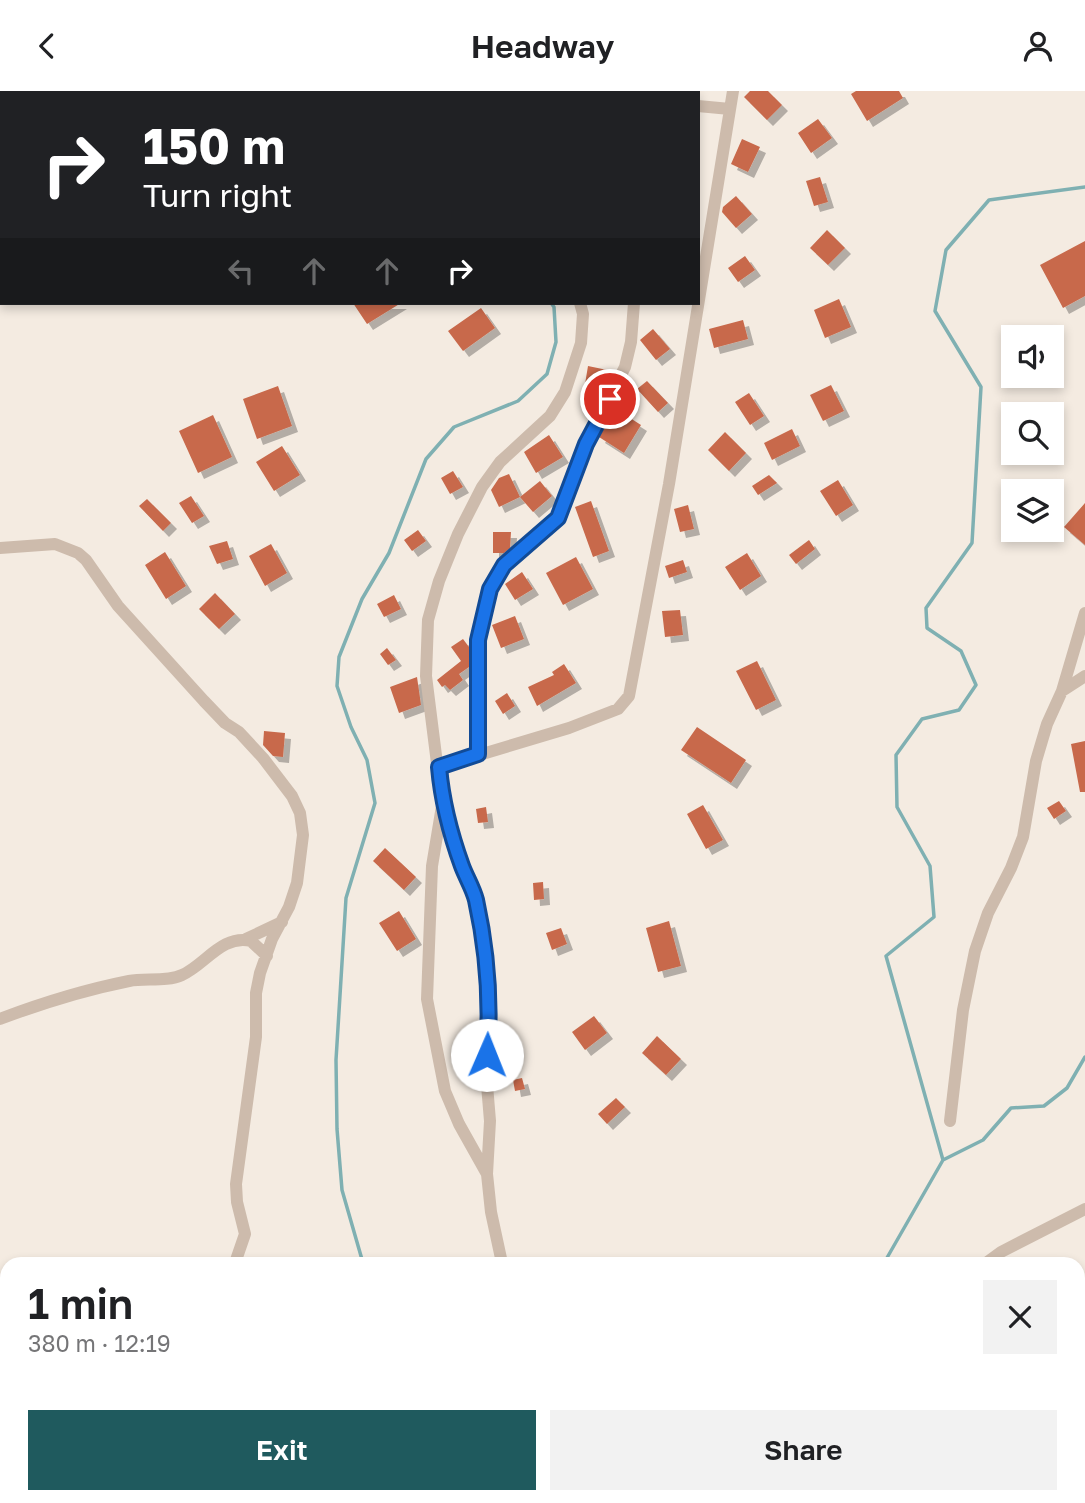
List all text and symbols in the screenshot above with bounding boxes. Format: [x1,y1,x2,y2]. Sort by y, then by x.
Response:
icon: back [28,27,66,65]
text: Headway [471,27,614,65]
icon: person [1019,27,1057,65]
text: 150 m [143,116,285,175]
icon: right [28,119,119,210]
text: Turn right [143,176,292,214]
icon: left [222,252,260,290]
icon: ahead [295,252,333,290]
icon: ahead [368,252,406,290]
icon: right [441,252,479,290]
map controls [1001,325,1064,542]
button: sound [1001,325,1064,388]
pin [580,369,640,429]
icon: arrive [591,380,629,418]
button: search [1001,402,1064,465]
button: layers [1001,479,1064,542]
position arrow [450,1018,524,1092]
text: 1 min [28,1278,133,1328]
button: close [983,1280,1057,1354]
text: 380 m · 12:19 [28,1329,171,1357]
button: Exit [28,1410,536,1490]
button: Share [550,1410,1057,1490]

